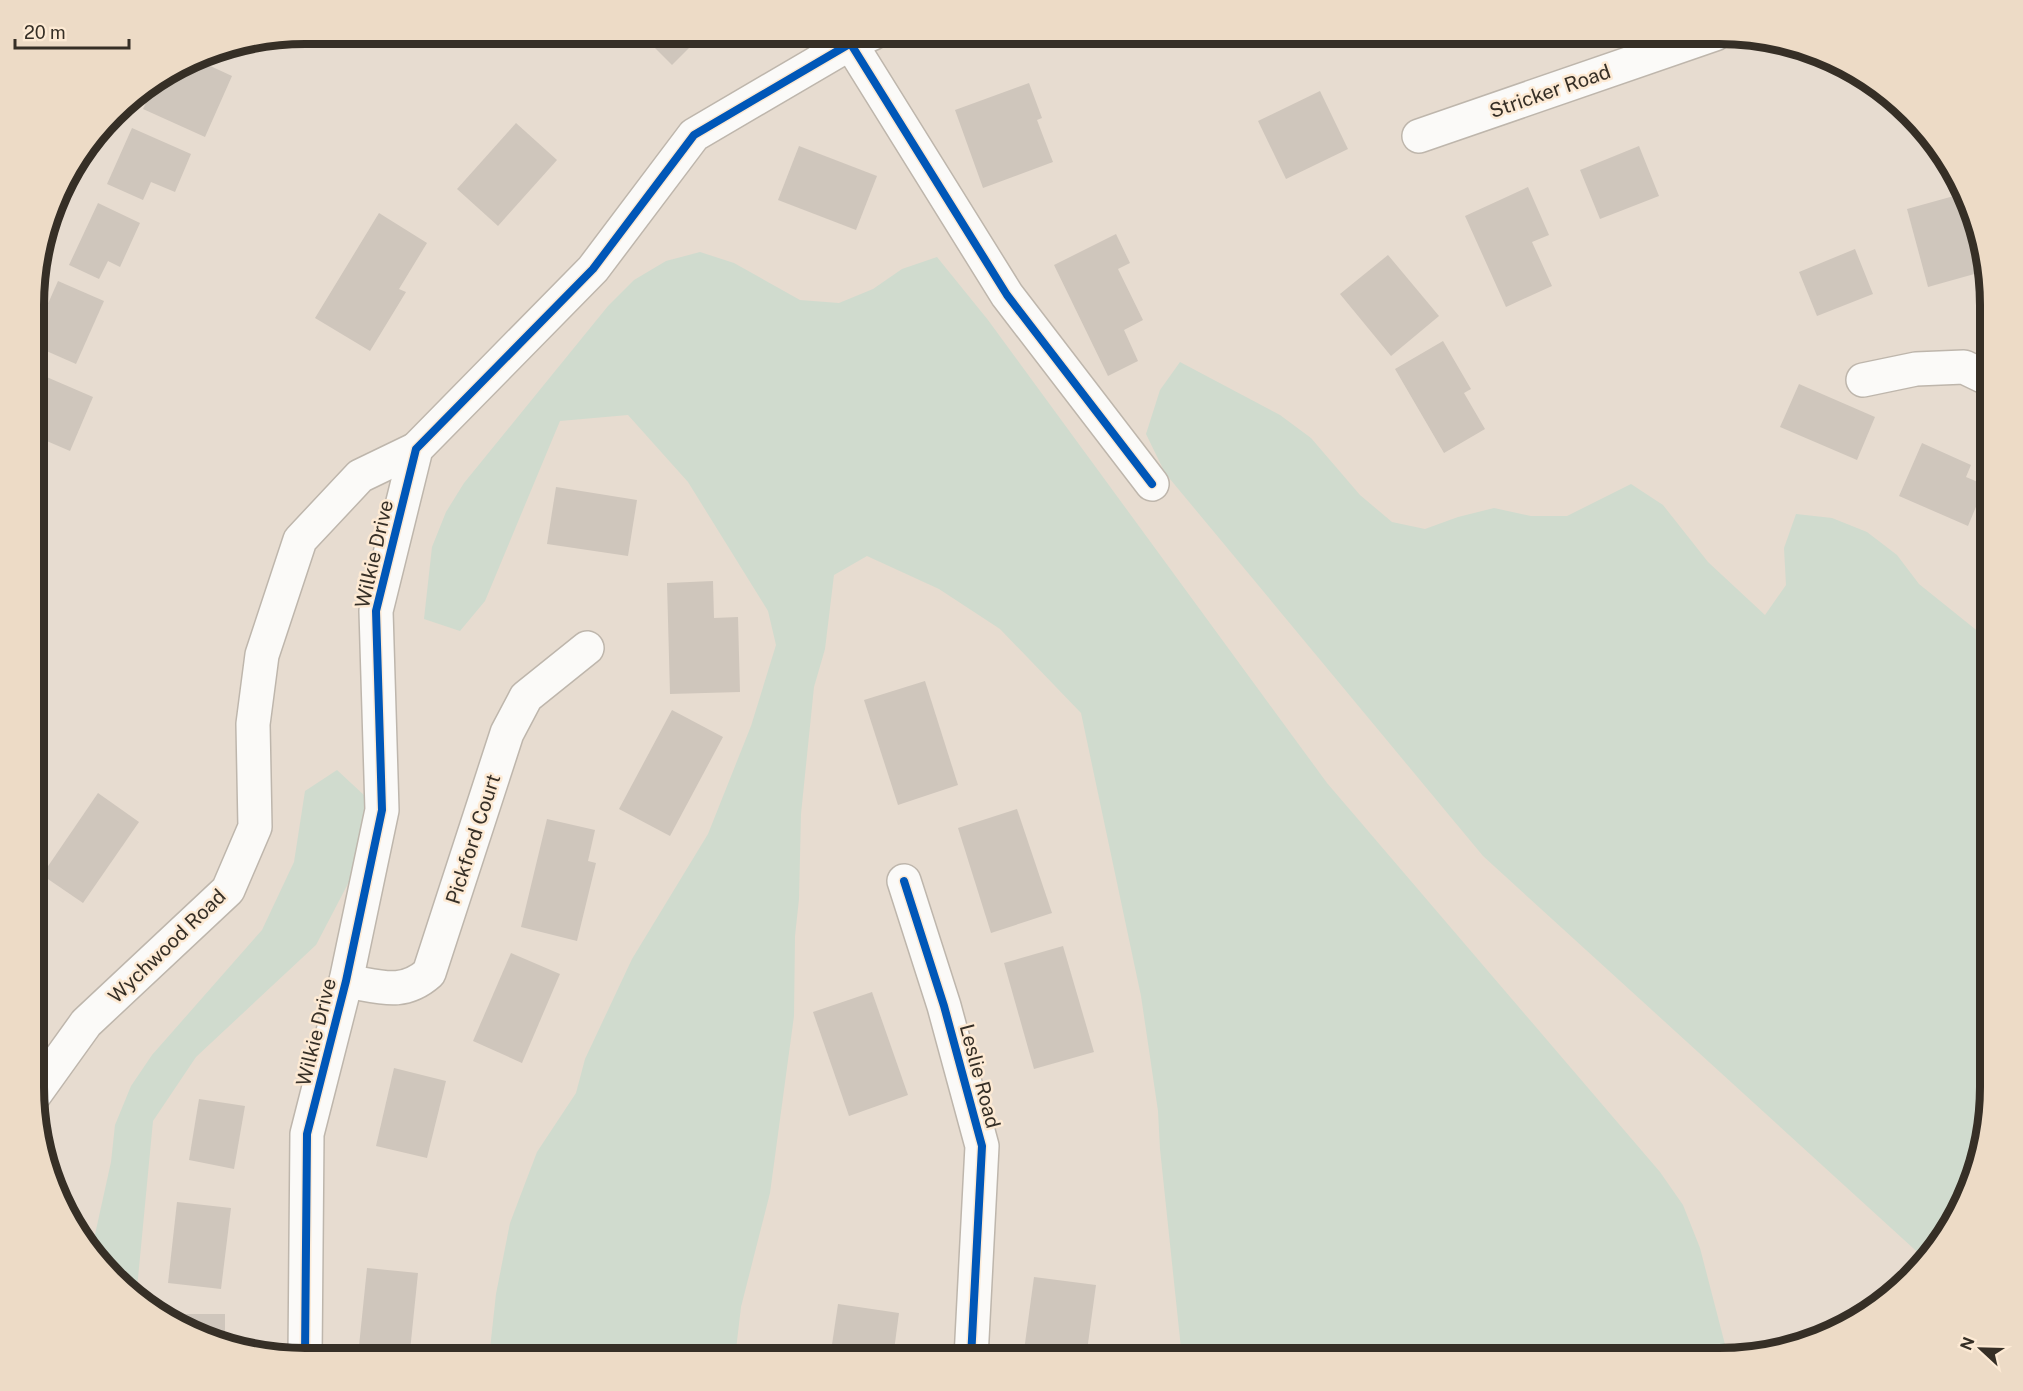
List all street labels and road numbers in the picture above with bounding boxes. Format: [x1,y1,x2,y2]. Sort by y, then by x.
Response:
street label: Stricker Road [1486,59,1614,123]
street label: Wilkie Drive [350,498,398,610]
street label: Pickford Court [441,771,505,907]
street label: Wychwood Road [103,884,231,1008]
street label: Wilkie Drive [291,976,341,1088]
street label: Leslie Road [955,1021,1005,1131]

